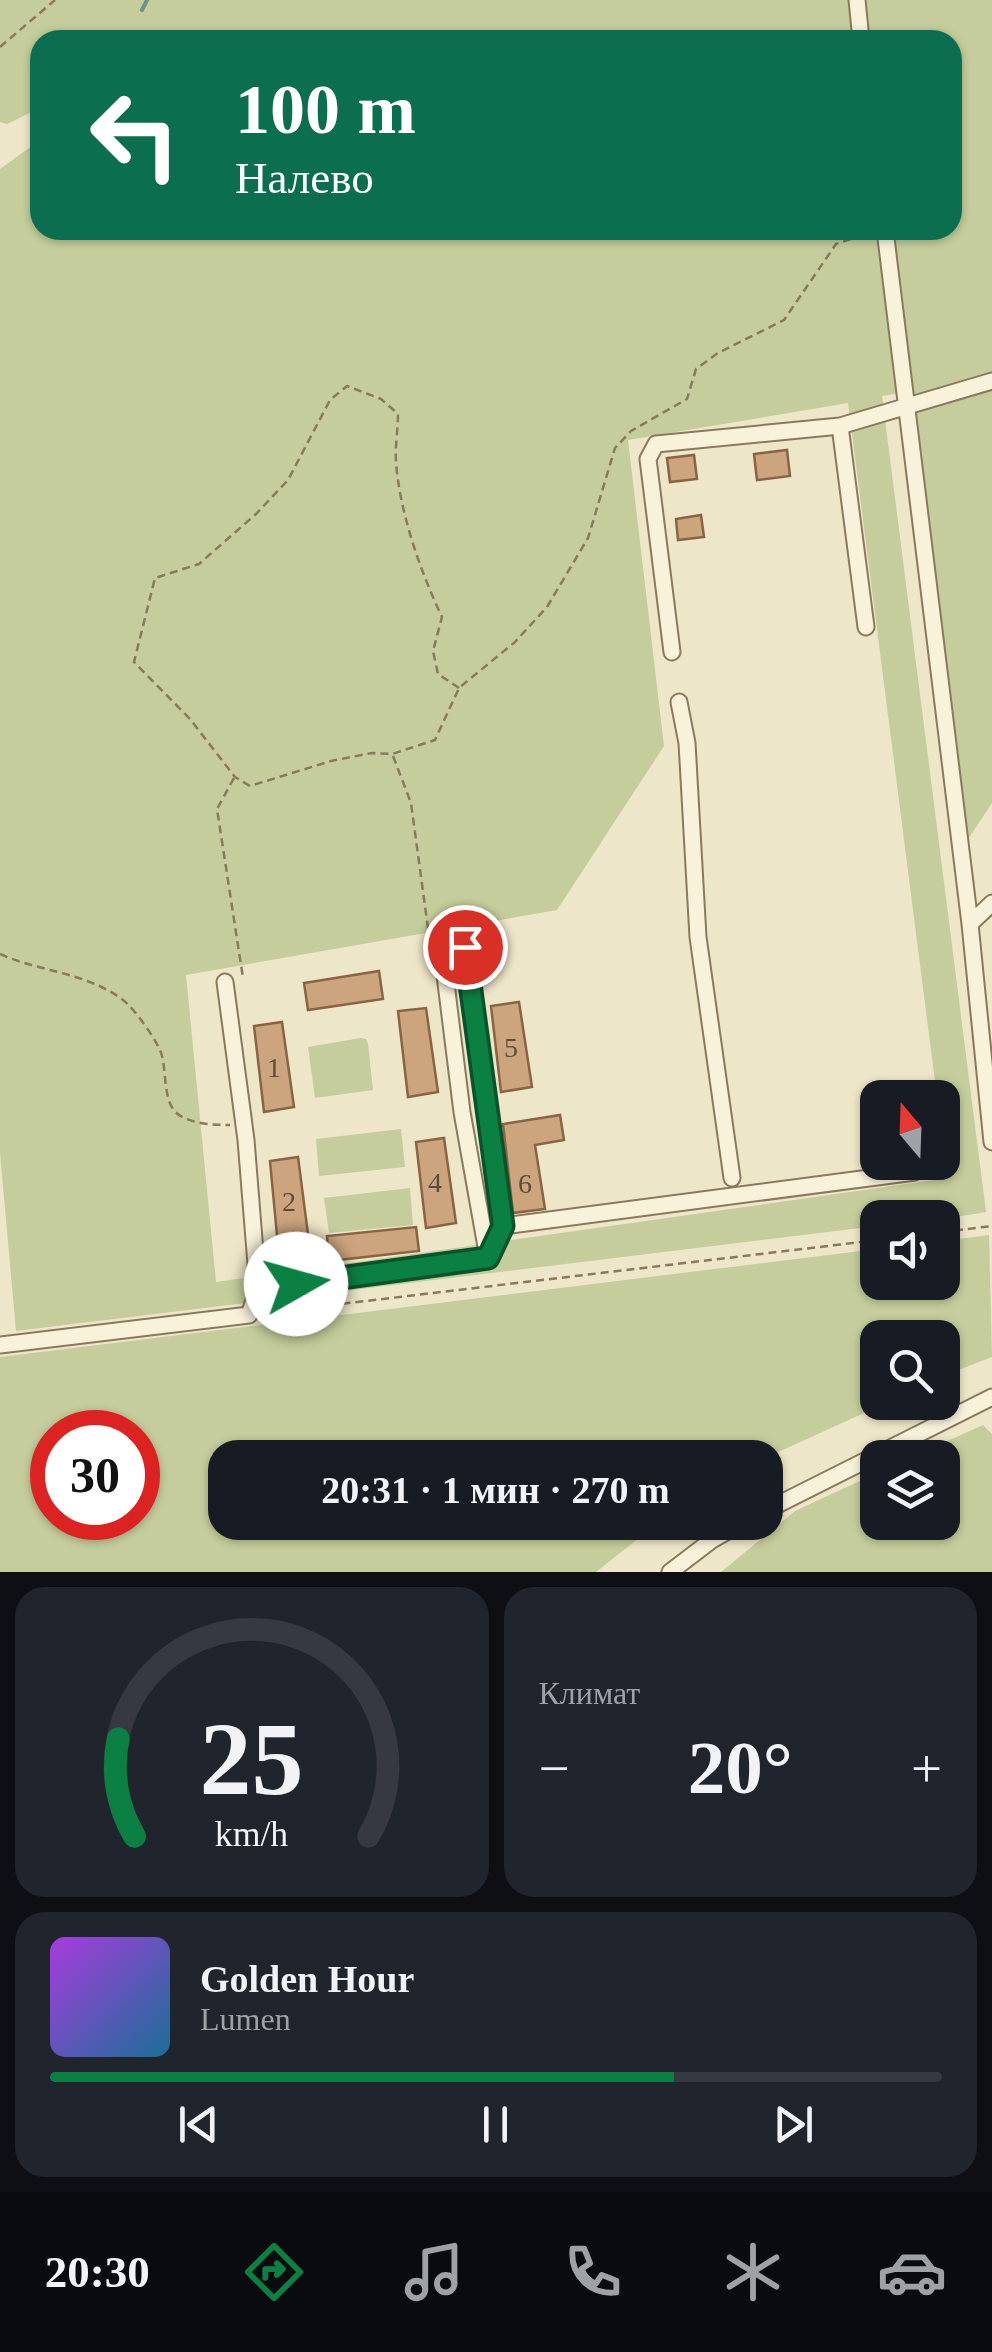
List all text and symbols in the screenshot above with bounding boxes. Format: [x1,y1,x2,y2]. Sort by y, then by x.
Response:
icon: left [70,70,200,200]
text: 100 m [235,71,416,148]
text: Налево [235,153,374,203]
pin [423,905,508,990]
icon: arrive [438,920,493,975]
house number: 5 [504,1032,518,1063]
house number: 1 [267,1052,281,1083]
north arrow [860,1080,960,1180]
map controls [860,1080,960,1540]
house number: 4 [428,1167,442,1198]
house number: 6 [518,1168,532,1199]
house number: 2 [282,1186,296,1217]
button: sound [860,1200,960,1300]
position arrow [244,1232,348,1336]
button: search [860,1320,960,1420]
speed limit sign: 30 [30,1410,160,1540]
button: layers [860,1440,960,1540]
text: 20:31 · 1 мин · 270 m [321,1469,670,1511]
text: Климат [539,1675,640,1711]
text: 25 [200,1701,304,1816]
text: 20° [688,1726,793,1809]
text: − [539,1738,570,1799]
text: + [911,1738,942,1799]
text: km/h [215,1814,289,1854]
text: Golden Hour [200,1958,414,2000]
text: Lumen [200,2001,291,2037]
icon: previous [171,2097,226,2152]
icon: pause [468,2097,523,2152]
icon: next [766,2097,821,2152]
icon: directions [239,2237,309,2307]
icon: music [399,2237,469,2307]
icon: phone [558,2237,628,2307]
icon: climate [718,2237,788,2307]
icon: car [877,2237,947,2307]
text: 20:30 [45,2247,150,2297]

